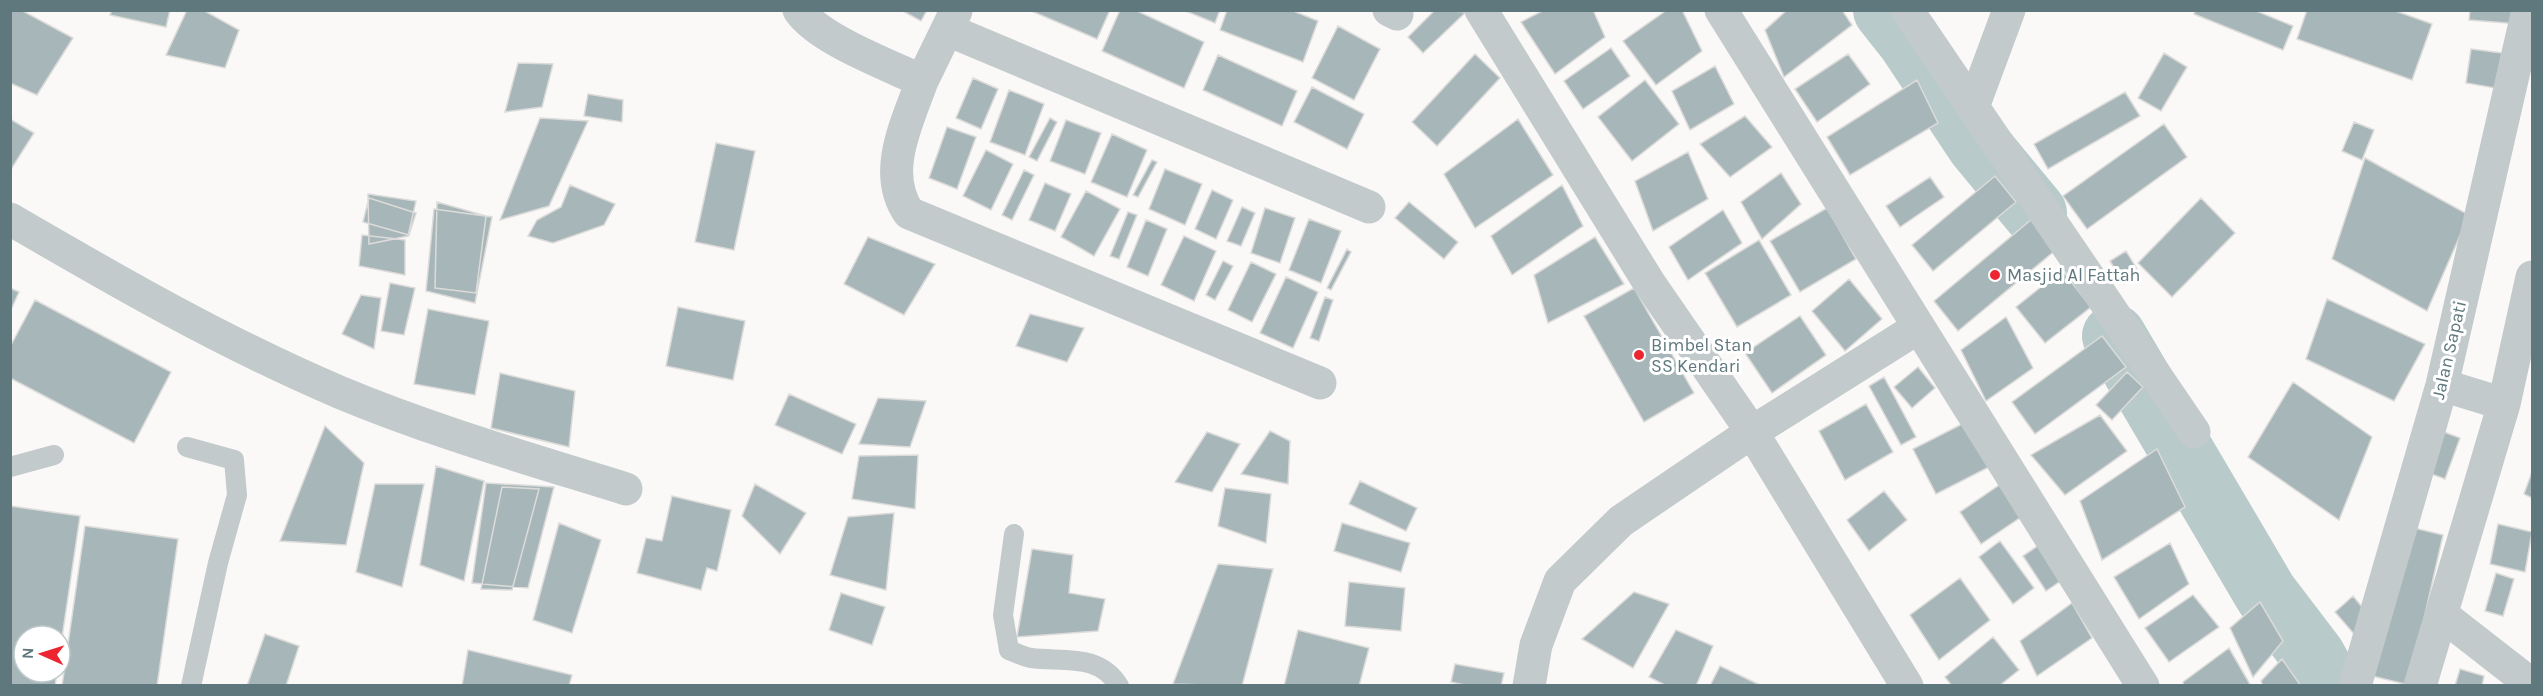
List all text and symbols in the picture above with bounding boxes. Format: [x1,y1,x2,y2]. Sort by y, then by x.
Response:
place label: Masjid Al Fattah [2007,264,2140,286]
marker: Masjid Al Fattah [1988,268,2002,282]
street label: Jalan Sapati [2427,299,2471,401]
place label: Bimbel Stan SS Kendari [1651,334,1752,377]
marker: Bimbel Stan SS Kendari [1632,348,1646,362]
north arrow [12,624,72,684]
text: N [18,647,37,659]

